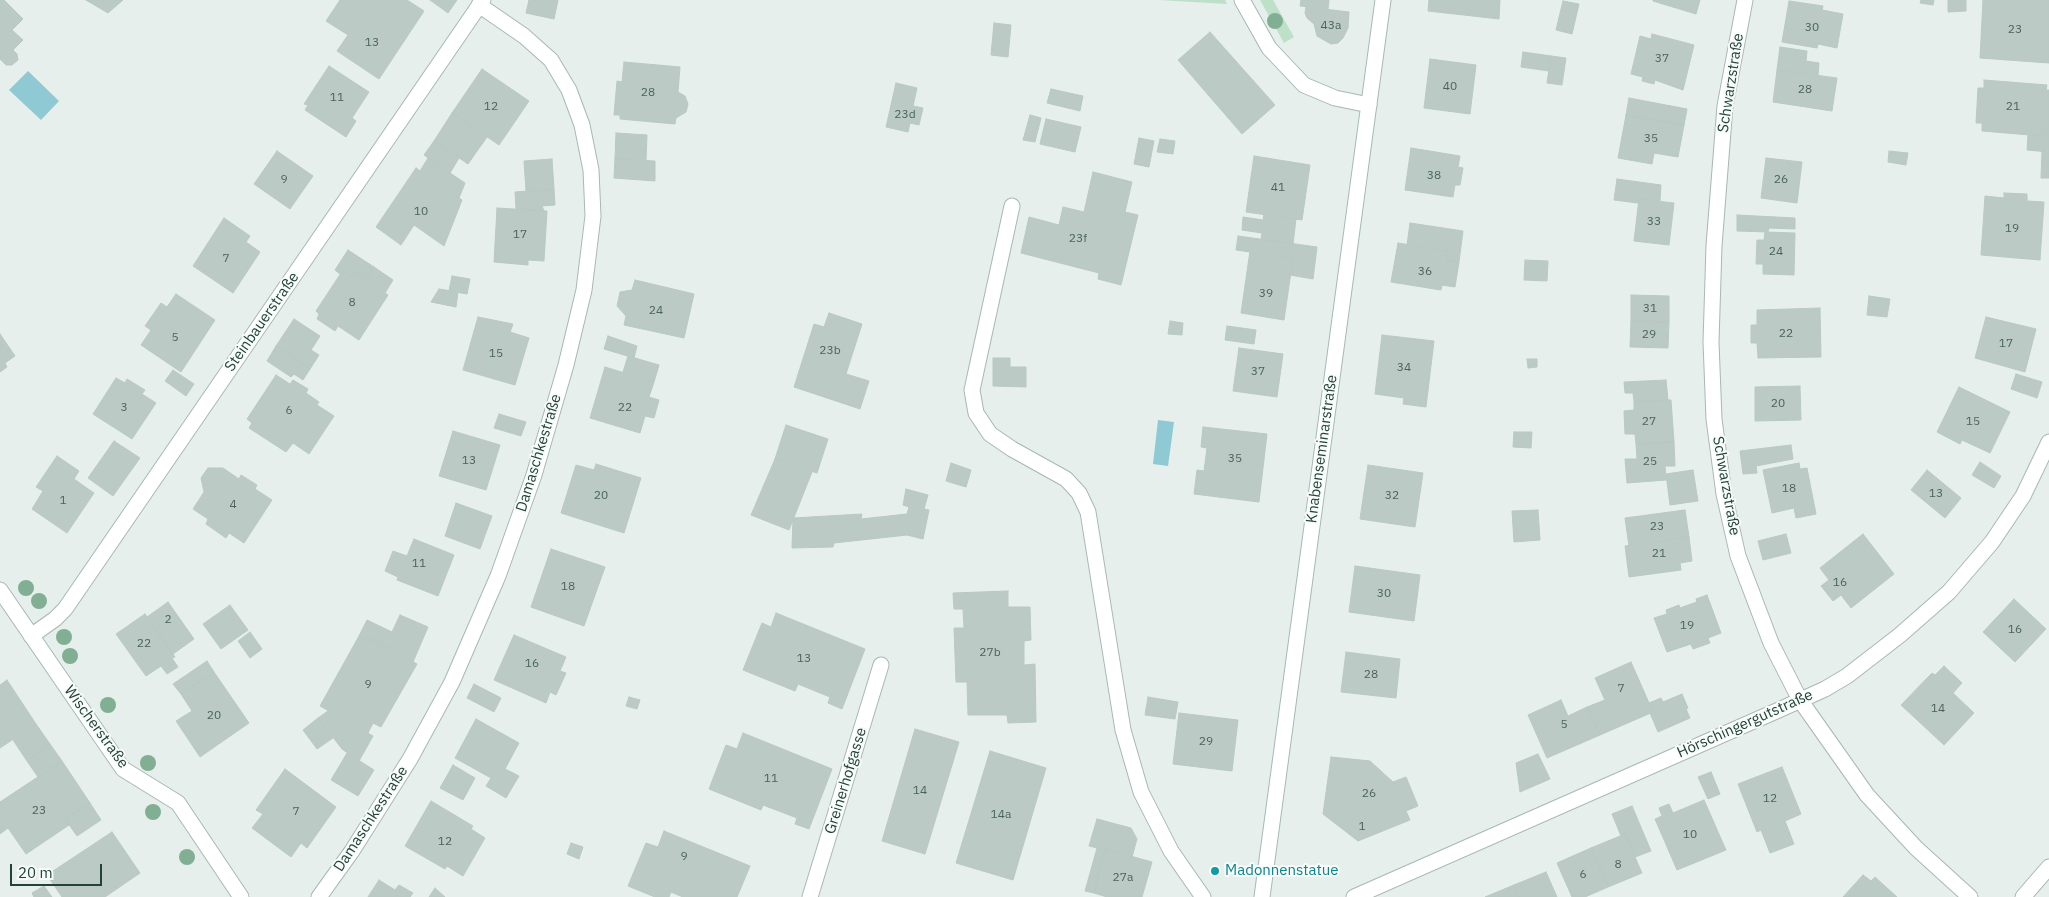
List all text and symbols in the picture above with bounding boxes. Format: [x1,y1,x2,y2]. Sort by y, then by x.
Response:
house number: 43a [1321,19,1341,33]
house number: 30 [1805,21,1819,35]
house number: 23 [2008,23,2022,37]
street label: Schwarzstraße [1714,32,1748,134]
house number: 13 [365,36,379,50]
house number: 37 [1655,52,1669,66]
house number: 40 [1443,80,1457,94]
house number: 28 [1798,83,1812,97]
house number: 28 [641,86,655,100]
house number: 11 [330,91,344,105]
house number: 12 [484,100,498,114]
house number: 21 [2006,100,2020,114]
house number: 23d [894,108,916,122]
house number: 35 [1644,132,1658,146]
house number: 38 [1427,169,1441,183]
house number: 9 [280,173,288,187]
house number: 26 [1774,173,1788,187]
house number: 41 [1271,181,1285,195]
house number: 10 [414,205,428,219]
house number: 33 [1647,215,1661,229]
house number: 19 [2005,222,2019,236]
house number: 17 [513,228,527,242]
house number: 23f [1069,232,1087,246]
house number: 24 [1769,245,1783,259]
house number: 7 [222,252,230,266]
house number: 36 [1418,265,1432,279]
street label: Steinbauerstraße [221,269,303,375]
house number: 39 [1259,287,1273,301]
house number: 8 [348,296,356,310]
house number: 31 [1643,302,1657,316]
house number: 24 [649,304,663,318]
house number: 22 [1779,327,1793,341]
house number: 29 [1642,328,1656,342]
house number: 5 [171,331,179,345]
house number: 17 [1999,337,2013,351]
house number: 23b [819,344,841,358]
house number: 15 [489,347,503,361]
house number: 34 [1397,361,1411,375]
house number: 37 [1251,365,1265,379]
street label: Knabenseminarstraße [1303,374,1341,524]
street label: Damaschkestraße [513,392,565,514]
house number: 20 [1771,397,1785,411]
house number: 3 [120,401,128,415]
house number: 22 [618,401,632,415]
house number: 6 [285,404,293,418]
house number: 27 [1642,415,1656,429]
house number: 15 [1966,415,1980,429]
street label: Schwarzstraße [1708,435,1744,537]
house number: 35 [1228,452,1242,466]
house number: 13 [462,454,476,468]
house number: 25 [1643,455,1657,469]
house number: 18 [1782,482,1796,496]
house number: 13 [1929,487,1943,501]
house number: 20 [594,489,608,503]
house number: 32 [1385,489,1399,503]
house number: 1 [59,494,67,508]
house number: 4 [229,498,237,512]
house number: 23 [1650,520,1664,534]
house number: 21 [1652,547,1666,561]
house number: 11 [412,557,426,571]
house number: 16 [1833,576,1847,590]
house number: 18 [561,580,575,594]
house number: 30 [1377,587,1391,601]
house number: 2 [164,613,172,627]
house number: 19 [1680,619,1694,633]
house number: 16 [2008,623,2022,637]
house number: 22 [137,637,151,651]
house number: 27b [979,646,1001,660]
house number: 13 [797,652,811,666]
house number: 16 [525,657,539,671]
house number: 28 [1364,668,1378,682]
house number: 9 [364,678,372,692]
street label: Wischerstraße [60,682,132,772]
house number: 7 [1617,682,1625,696]
street label: Hörschingergutstraße [1674,686,1816,762]
house number: 14 [1931,702,1945,716]
house number: 20 [207,709,221,723]
house number: 5 [1560,718,1568,732]
street label: Greinerhofgasse [821,726,871,836]
house number: 29 [1199,735,1213,749]
street label: Damaschkestraße [330,763,412,875]
house number: 11 [764,772,778,786]
house number: 14 [913,784,927,798]
house number: 26 [1362,787,1376,801]
house number: 12 [1763,792,1777,806]
house number: 23 [32,804,46,818]
house number: 7 [292,805,300,819]
house number: 14a [991,808,1011,822]
house number: 1 [1358,820,1366,834]
house number: 10 [1683,828,1697,842]
house number: 12 [438,835,452,849]
house number: 9 [680,850,688,864]
scale bar [12,854,105,886]
house number: 8 [1614,858,1622,872]
place label: Madonnenstatue [1225,862,1339,880]
text: 20 m [18,863,53,882]
marker: Madonnenstatue [1209,865,1221,877]
house number: 6 [1579,868,1587,882]
house number: 27a [1113,871,1133,885]

